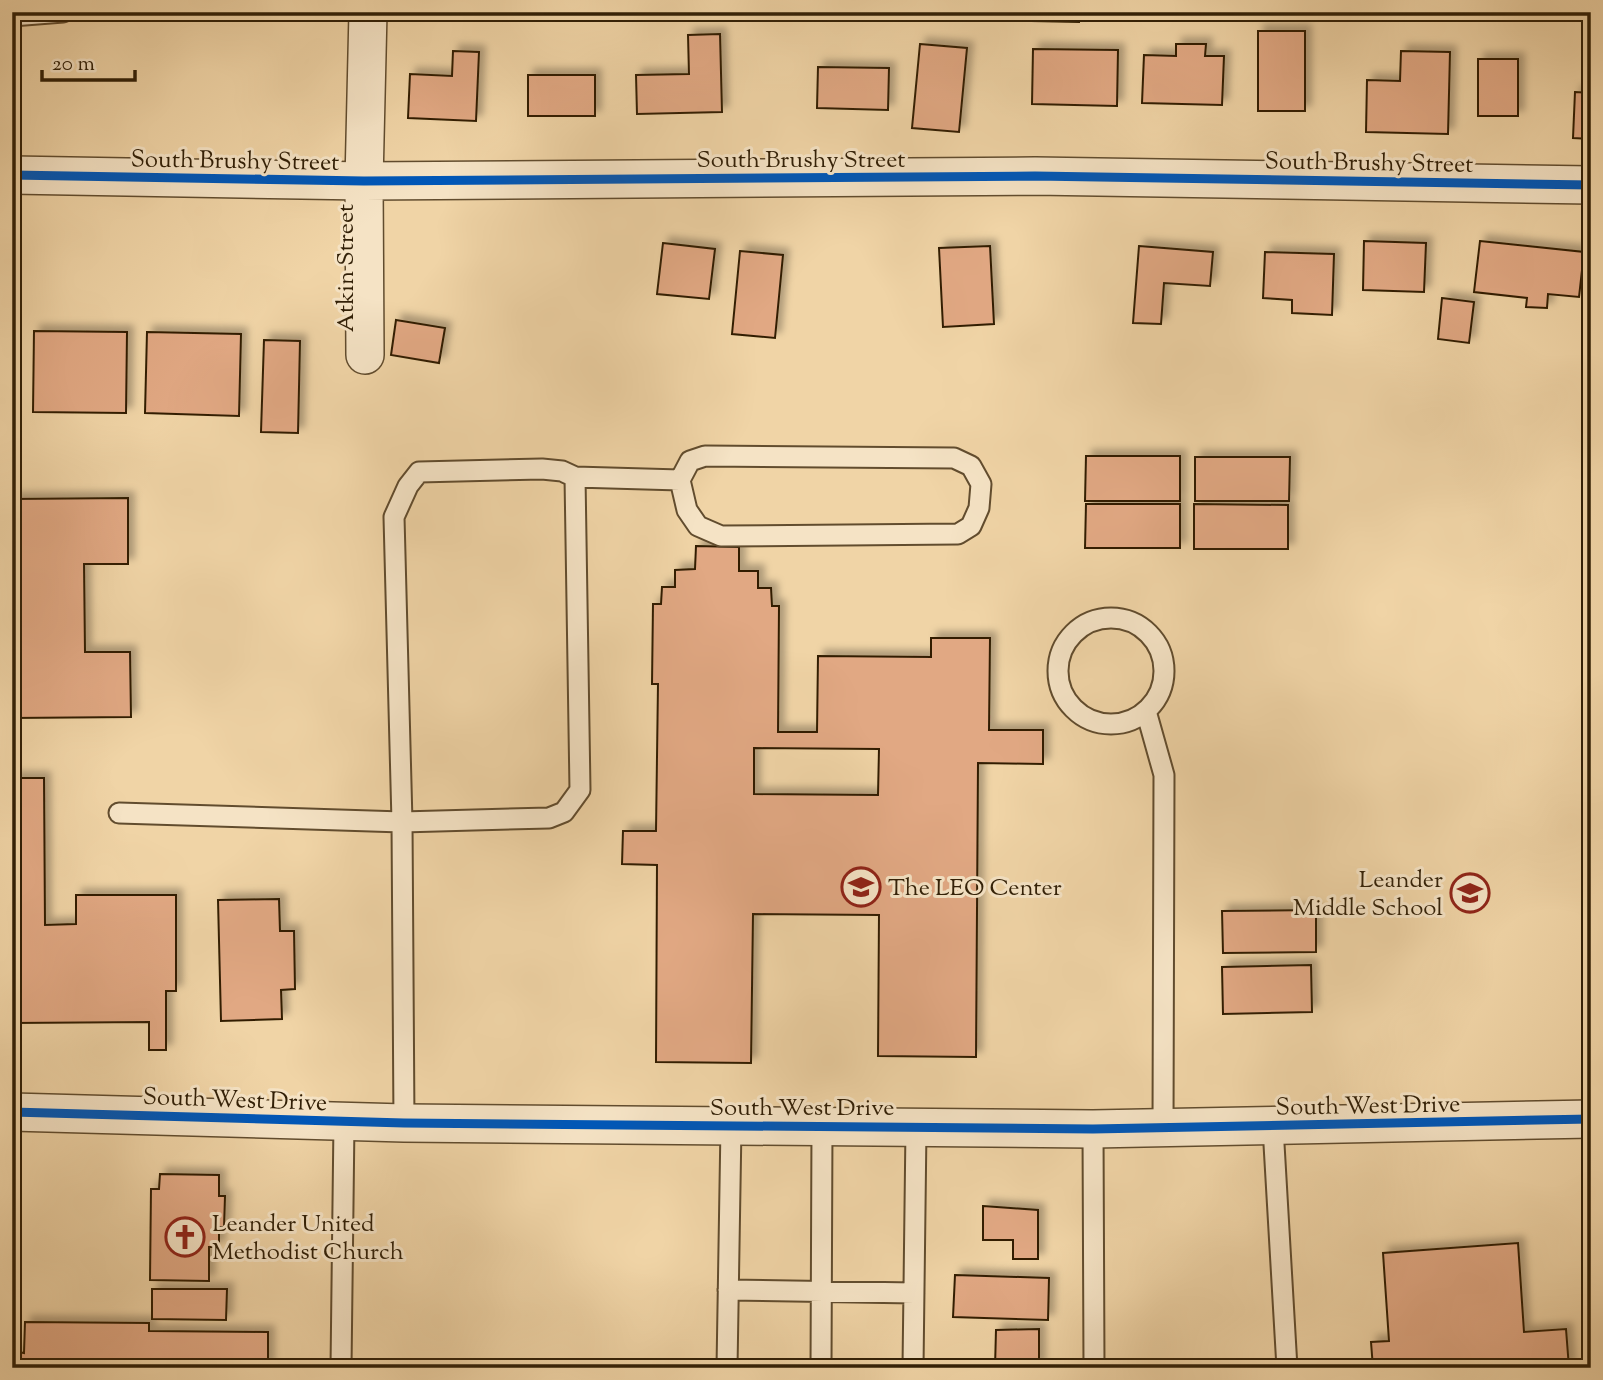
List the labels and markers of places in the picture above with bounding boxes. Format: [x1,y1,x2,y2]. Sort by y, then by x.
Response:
place label: Leander Middle School [1293,864,1443,926]
school or university icon: The LEO Center [840,866,882,908]
place label: The LEO Center [888,872,1062,906]
school or university icon: Leander Middle School [1449,872,1491,914]
place label: Leander United Methodist Church [212,1208,404,1270]
church icon: Leander United Methodist Church [164,1216,206,1258]

